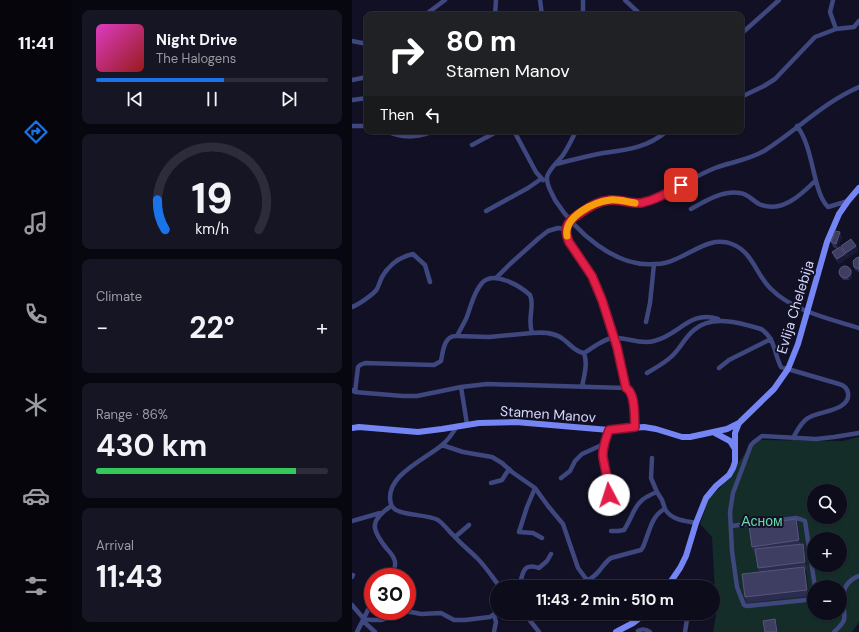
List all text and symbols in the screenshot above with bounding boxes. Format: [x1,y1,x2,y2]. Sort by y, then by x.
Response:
text: 80 m [446,23,516,60]
icon: right [380,28,432,80]
text: Night Drive [156,30,237,50]
text: 11:41 [18,31,54,55]
text: The Halogens [156,50,236,67]
text: Stamen Manov [446,59,570,83]
icon: previous [124,88,146,110]
icon: pause [201,88,223,110]
icon: next [278,88,300,110]
icon: left [422,104,444,126]
text: Then [380,105,414,125]
icon: directions [22,118,50,146]
pin [664,168,698,202]
text: 19 [191,171,233,225]
icon: arrive [670,174,692,196]
icon: music [22,209,50,237]
text: km/h [195,219,229,237]
street label: Evlija Chelebija [772,258,818,356]
text: Climate [96,288,142,305]
icon: phone [22,300,50,328]
text: 22° [189,308,235,347]
text: − [96,313,108,342]
text: + [316,313,328,342]
icon: climate [22,391,50,419]
street label: Stamen Manov [499,402,597,426]
text: Range · 86% [96,406,168,423]
text: 430 km [96,426,207,465]
position arrow [588,474,630,516]
icon: car [22,482,50,510]
map controls [807,484,847,620]
button: search [807,484,847,524]
park label: Асном [741,512,783,530]
button: + [807,532,847,572]
text: Arrival [96,537,134,554]
text: 11:43 [96,557,163,596]
speed limit sign: 30 [364,568,416,620]
icon: filters [22,572,50,600]
button: − [807,580,847,620]
text: 11:43 · 2 min · 510 m [536,590,674,610]

